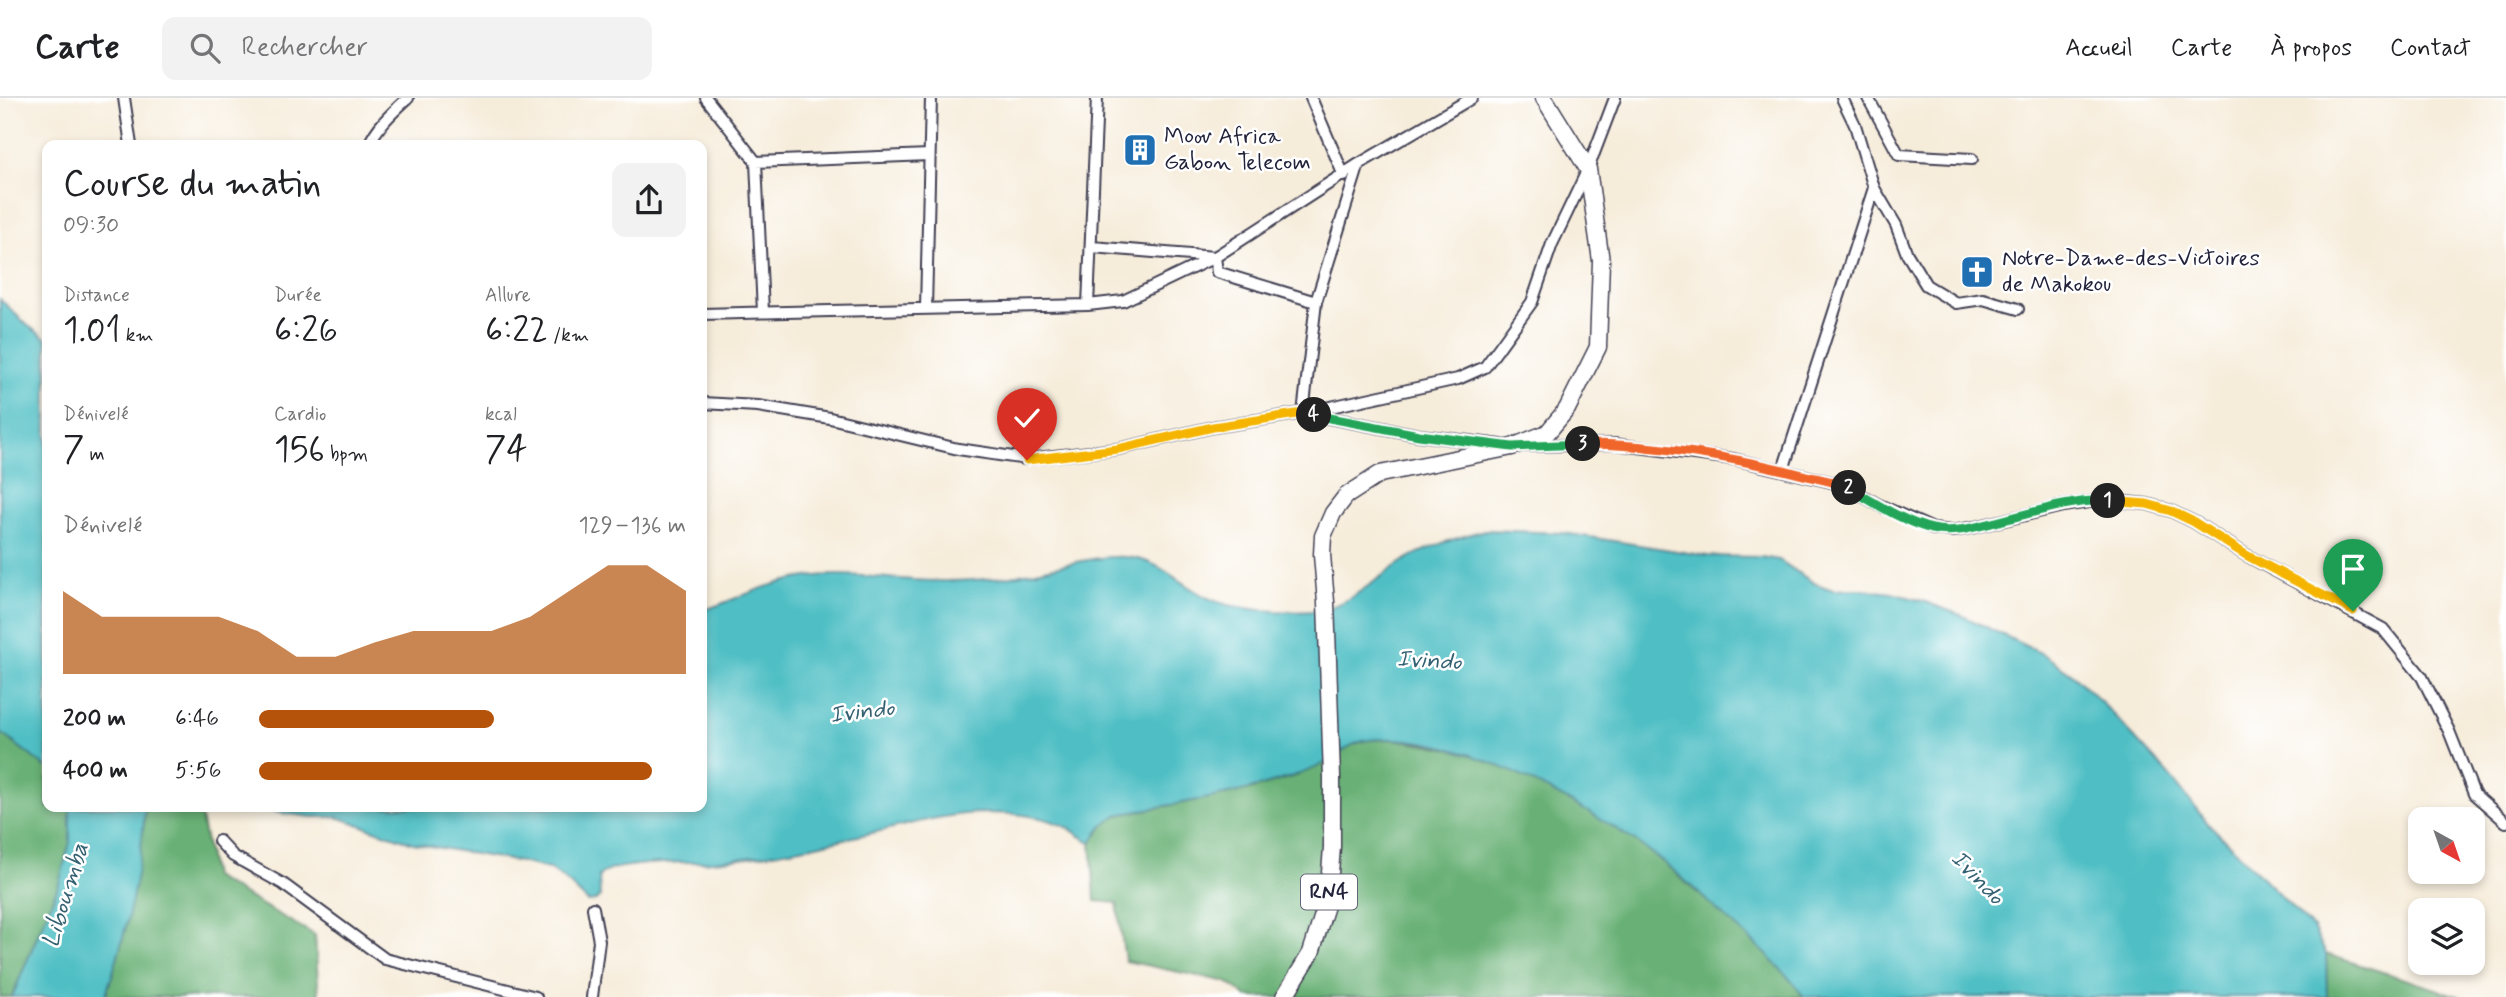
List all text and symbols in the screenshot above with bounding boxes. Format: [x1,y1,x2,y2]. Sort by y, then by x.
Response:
search box [162,17,652,80]
text: Carte [35,26,120,70]
icon: search [186,29,224,67]
text: Rechercher [242,31,368,65]
text: Accueil [2065,33,2133,64]
text: Carte [2171,33,2232,64]
text: À propos [2270,33,2352,64]
text: Contact [2390,33,2471,64]
place label: Moov Africa Gabon Telecom [1164,122,1311,178]
building icon: Moov Africa Gabon Telecom [1121,131,1159,169]
text: Course du matin [63,160,321,209]
button: share [612,163,686,237]
text: 09:30 [63,211,119,241]
place label: Notre-Dame-des-Victoires de Makokou [2002,244,2260,300]
church icon: Notre-Dame-des-Victoires de Makokou [1958,253,1996,291]
text: Distance [63,283,130,308]
text: Durée [274,283,322,308]
text: Allure [485,283,531,308]
text: 1.01 [63,308,121,354]
text: 6:26 [274,308,338,354]
text: 6:22 [485,308,548,354]
text: km [121,323,153,348]
text: /km [548,323,589,348]
pin [997,388,1057,460]
pin: 4 [1296,398,1332,432]
icon: check [1008,399,1046,437]
text: Dénivelé [63,402,129,427]
text: Cardio [274,402,326,427]
text: kcal [485,402,517,427]
text: 4 [1308,402,1319,427]
pin: 3 [1566,426,1600,462]
text: 7 [63,427,84,473]
text: 156 [274,427,325,473]
text: 74 [485,427,528,473]
text: 3 [1578,431,1587,456]
text: m [84,442,105,467]
text: bpm [325,442,368,467]
pin: 2 [1832,470,1867,506]
text: 2 [1844,475,1853,500]
pin: 1 [2090,484,2126,518]
text: 1 [2103,488,2112,513]
text: Dénivelé [63,511,142,541]
text: 129–136 m [578,511,686,541]
pin [2323,539,2383,611]
icon: arrive [2334,550,2372,588]
water label: Ivindo [1396,644,1463,678]
water label: Ivindo [828,693,897,731]
text: 200 m [63,704,126,734]
text: 6:46 [175,704,219,734]
text: 400 m [63,756,128,786]
text: 5:56 [175,756,221,786]
north arrow [2408,807,2485,884]
map controls [2408,807,2485,975]
water label: Liboumba [35,839,97,951]
water label: Ivindo [1943,844,2011,913]
road number: RN4 [1301,874,1357,910]
button: layers [2408,898,2485,975]

